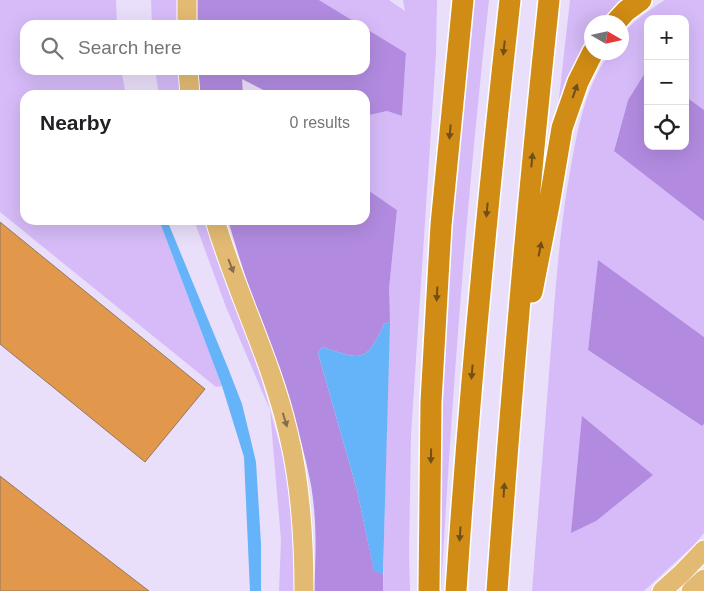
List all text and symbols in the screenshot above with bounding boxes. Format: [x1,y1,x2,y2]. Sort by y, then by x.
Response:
north arrow [584,15,629,60]
map controls [644,15,689,150]
button: + [644,15,689,60]
search box [20,20,370,75]
icon: search [38,34,66,62]
text: Search here [78,37,182,58]
one-way arrow [500,41,508,57]
button: − [644,60,689,105]
one-way arrow [571,83,579,98]
button: locate [644,105,689,150]
text: Nearby [40,111,111,134]
text: 0 results [290,114,350,131]
one-way arrow [445,124,453,140]
one-way arrow [528,151,536,167]
one-way arrow [483,202,491,218]
one-way arrow [537,241,545,257]
one-way arrow [227,259,235,274]
one-way arrow [433,286,441,302]
one-way arrow [468,364,476,380]
one-way arrow [281,412,289,427]
one-way arrow [427,449,435,465]
one-way arrow [500,482,508,498]
one-way arrow [455,526,463,542]

